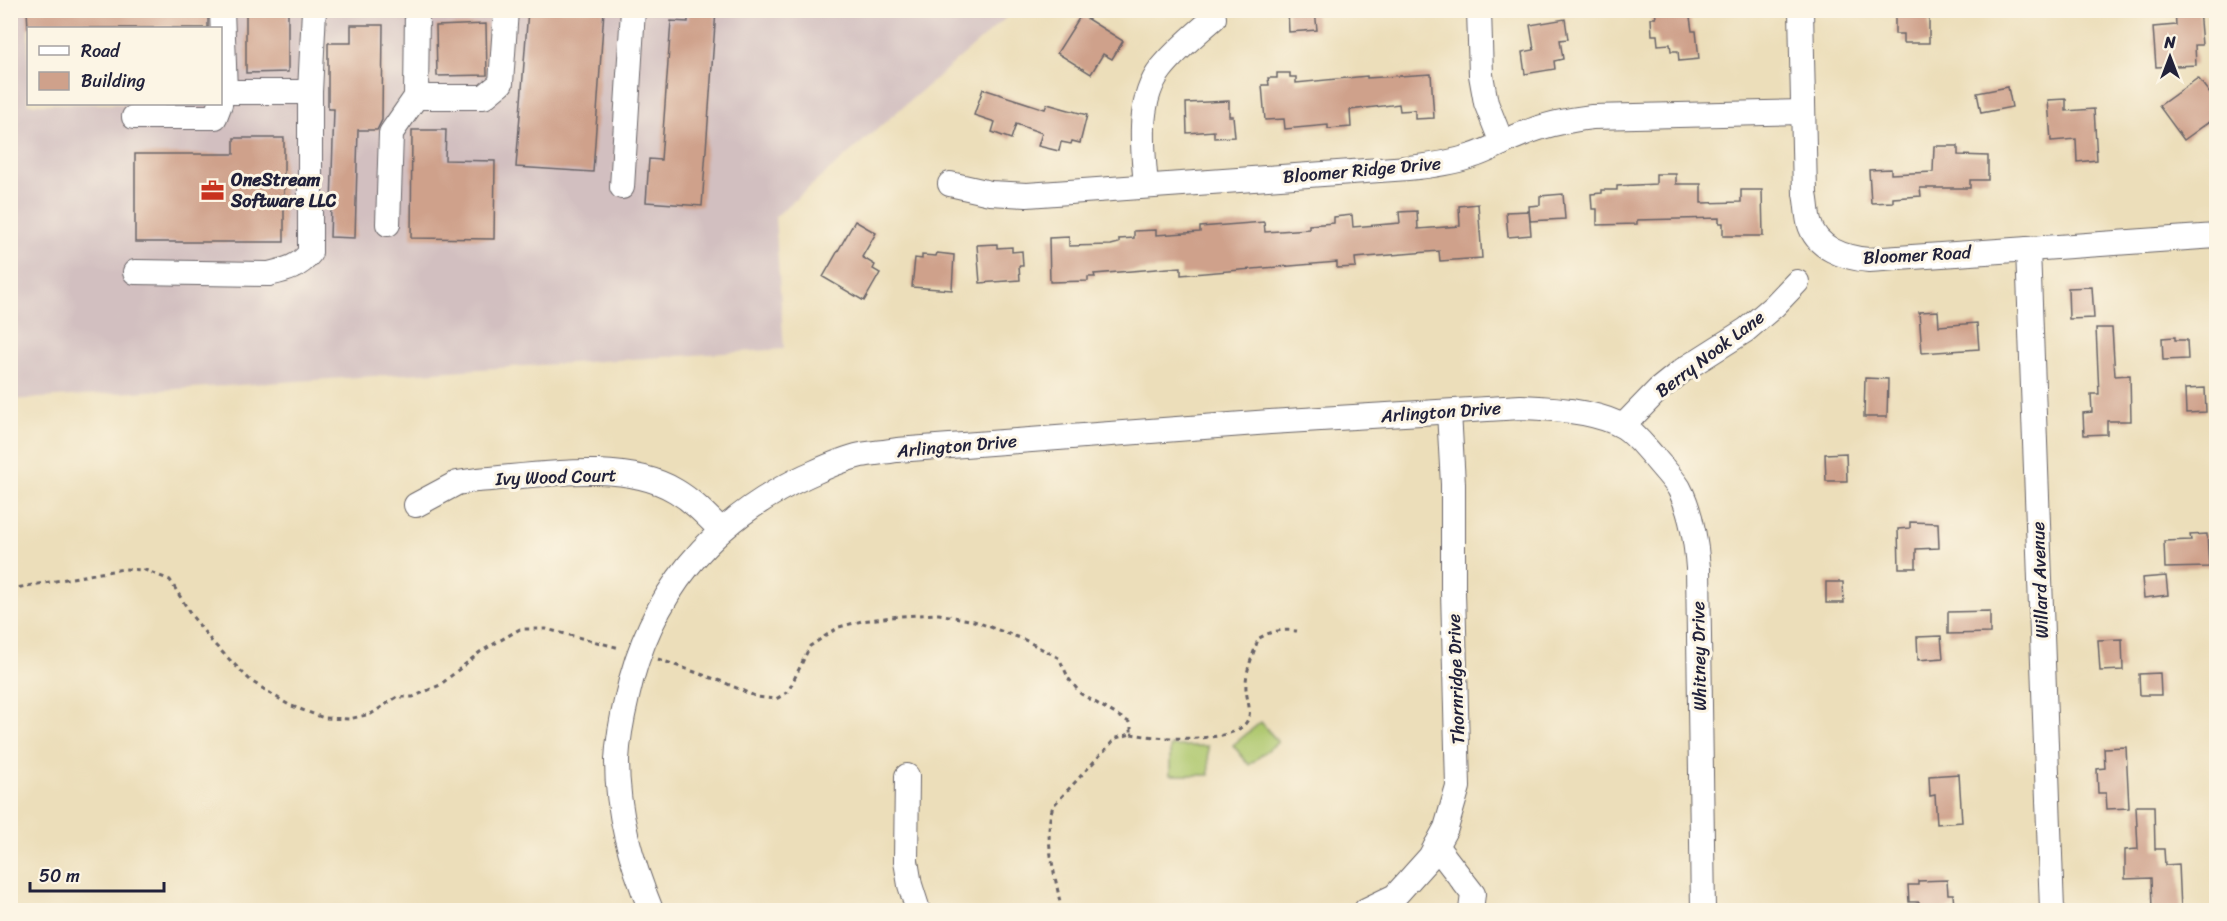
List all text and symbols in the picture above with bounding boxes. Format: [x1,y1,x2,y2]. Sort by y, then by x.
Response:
legend [27,27,222,105]
north arrow [2140,27,2200,87]
text: N [2163,28,2176,57]
text: Road [81,35,121,67]
text: Building [81,65,145,97]
street label: Bloomer Ridge Drive [1282,147,1442,193]
place label: OneStream Software LLC [230,164,336,217]
office icon: OneStream Software LLC [200,177,226,203]
street label: Bloomer Road [1862,236,1973,274]
street label: Berry Nook Lane [1648,302,1772,406]
street label: Arlington Drive [1379,392,1502,432]
street label: Arlington Drive [895,425,1018,467]
street label: Ivy Wood Court [494,459,617,495]
street label: Willard Avenue [2022,521,2058,639]
street label: Whitney Drive [1682,601,1716,711]
street label: Thornridge Drive [1438,613,1474,745]
scale bar [30,855,164,893]
text: 50 m [39,860,80,892]

